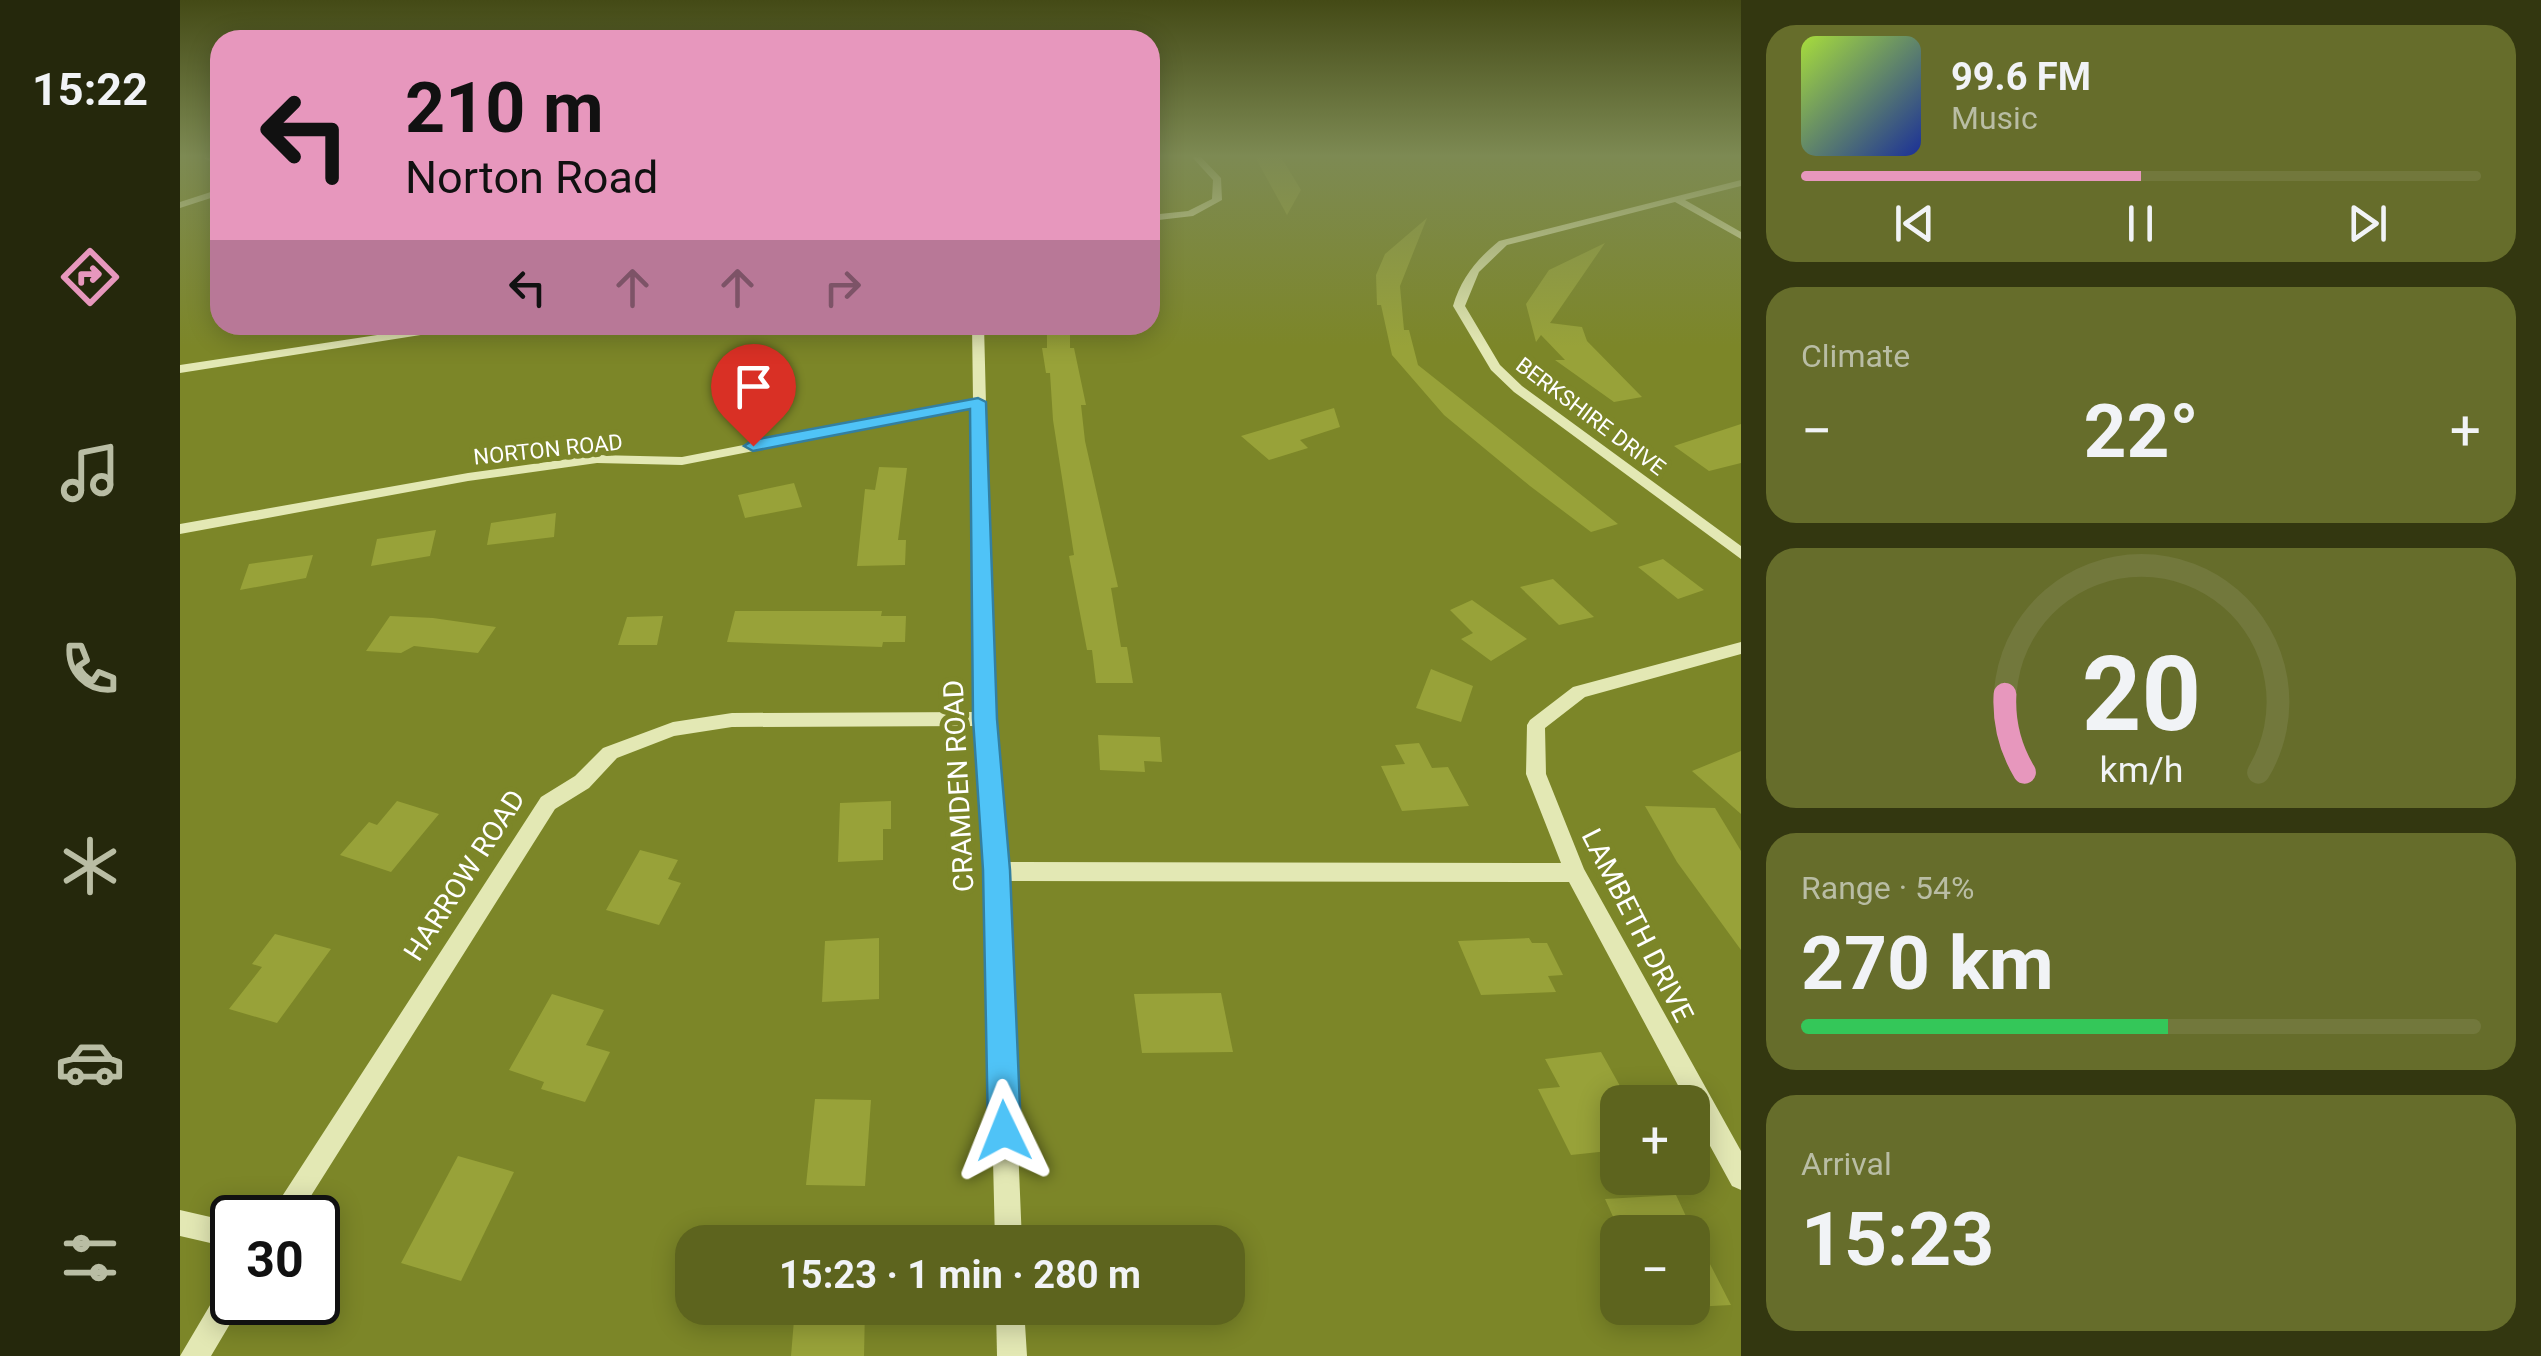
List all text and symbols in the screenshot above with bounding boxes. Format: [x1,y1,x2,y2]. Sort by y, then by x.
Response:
text: 99.6 FM [1951,55,2091,99]
text: 15:22 [32,63,148,116]
text: 210 m [405,67,604,149]
icon: left [240,70,370,200]
text: Music [1951,99,2038,137]
text: Norton Road [405,151,658,204]
icon: previous [1887,196,1942,251]
icon: pause [2113,196,2168,251]
icon: next [2340,196,2395,251]
icon: directions [55,242,125,312]
icon: left [500,260,555,315]
icon: ahead [605,260,660,315]
icon: ahead [710,260,765,315]
icon: right [815,260,870,315]
text: Climate [1801,337,1910,375]
pin [711,344,796,447]
street label: BERKSHIRE DRIVE [1511,352,1670,481]
icon: arrive [726,359,781,414]
text: 22° [2083,387,2199,475]
text: − [1801,399,1832,463]
text: + [2450,399,2481,463]
street label: NORTON ROAD [472,429,624,470]
icon: music [55,438,125,508]
icon: phone [55,634,125,704]
text: 20 [2081,634,2201,755]
street label: CRAMDEN ROAD [936,679,981,893]
text: km/h [2099,749,2183,791]
street label: HARROW ROAD [397,784,532,967]
street label: LAMBETH DRIVE [1575,823,1700,1027]
icon: climate [55,831,125,901]
text: Range · 54% [1801,869,1974,907]
text: 270 km [1801,919,2054,1007]
icon: car [55,1027,125,1097]
position arrow [952,1079,1056,1183]
map controls [1600,1085,1710,1325]
button: + [1600,1085,1710,1195]
text: Arrival [1801,1145,1892,1183]
speed limit sign: 30 [210,1195,340,1325]
text: 15:23 [1801,1195,1994,1283]
button: − [1600,1215,1710,1325]
icon: filters [55,1223,125,1293]
text: 15:23 · 1 min · 280 m [779,1253,1141,1297]

